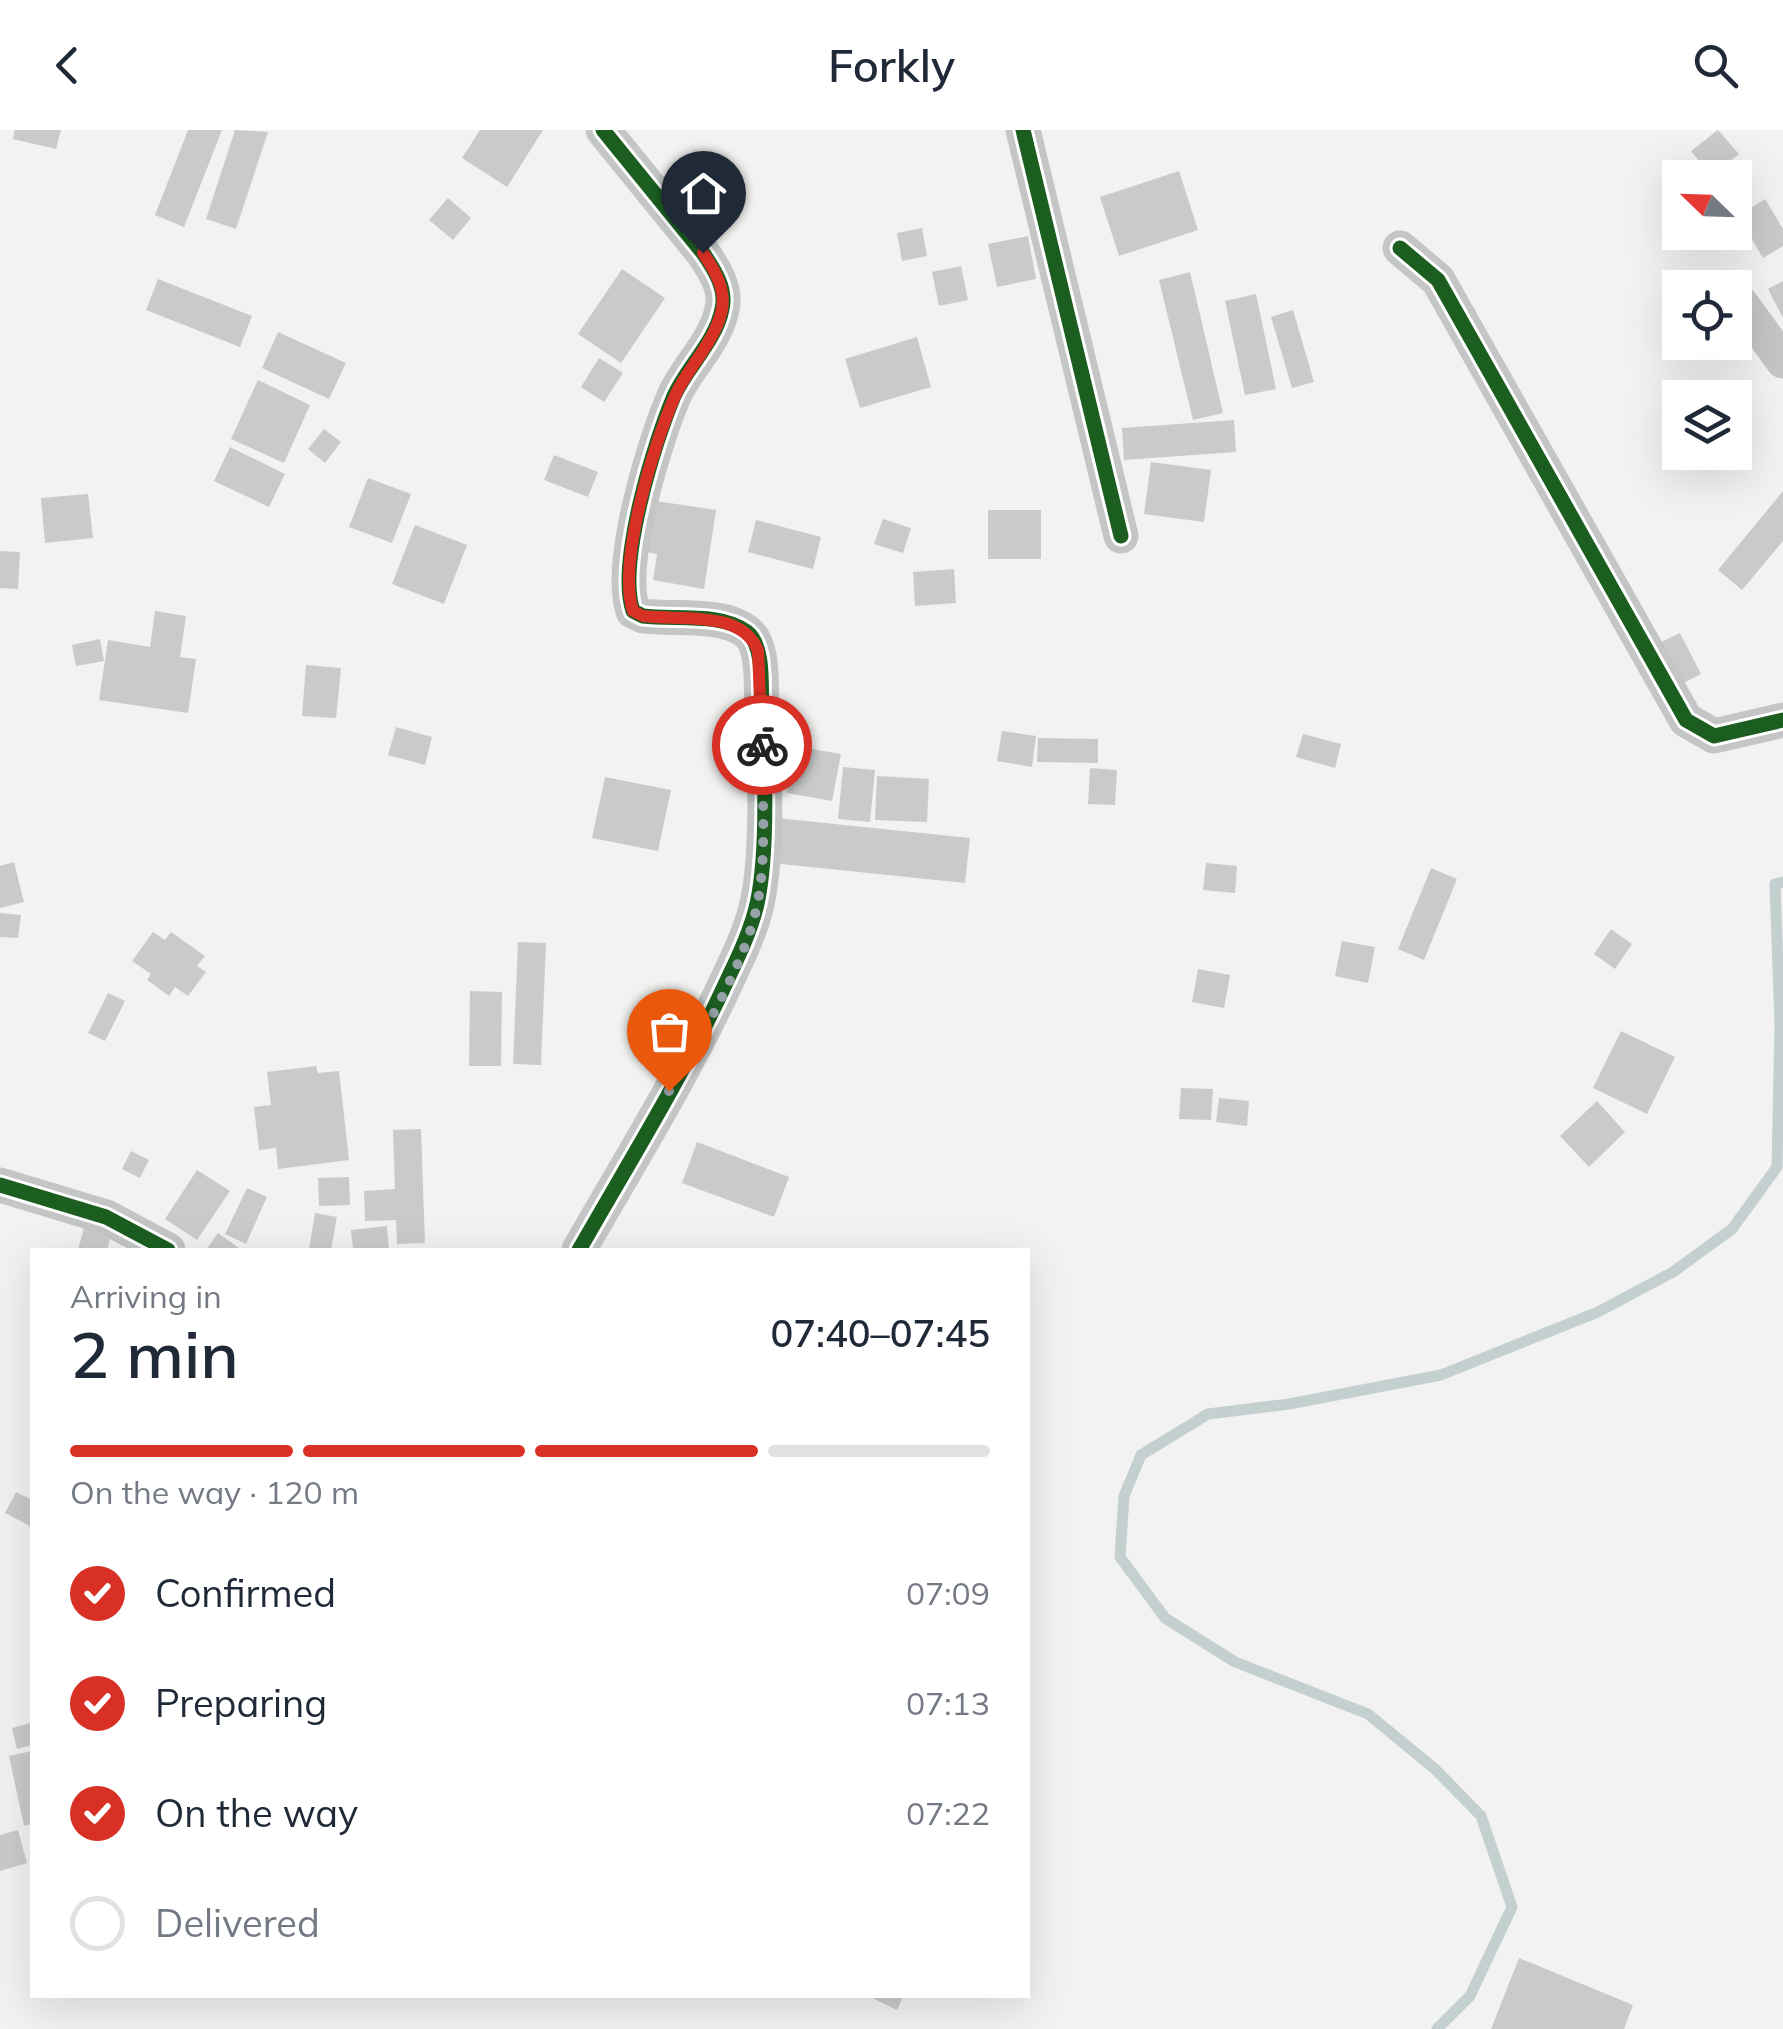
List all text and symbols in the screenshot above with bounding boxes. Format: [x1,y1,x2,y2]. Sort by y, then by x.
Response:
text: Forkly [828,37,955,93]
icon: back [40,38,95,93]
icon: search [1688,38,1743,93]
pin [661,151,746,254]
north arrow [1662,160,1752,250]
map controls [1662,160,1752,470]
icon: home [676,166,731,221]
button: locate [1662,270,1752,360]
button: layers [1662,380,1752,470]
courier [712,695,812,795]
icon: bike [735,718,790,773]
pin [627,989,712,1092]
icon: bag [642,1004,697,1059]
text: Arriving in [70,1276,222,1316]
text: 07:40–07:45 [770,1309,990,1357]
text: 2 min [70,1313,239,1394]
text: On the way · 120 m [70,1472,359,1512]
icon: check [70,1566,125,1621]
text: Confirmed [155,1569,336,1617]
text: 07:09 [906,1573,990,1613]
icon: check [70,1676,125,1731]
text: Preparing [155,1679,327,1727]
text: 07:13 [906,1683,990,1723]
icon: check [70,1786,125,1841]
text: On the way [155,1789,358,1837]
text: 07:22 [906,1793,990,1833]
text: Delivered [155,1899,320,1947]

